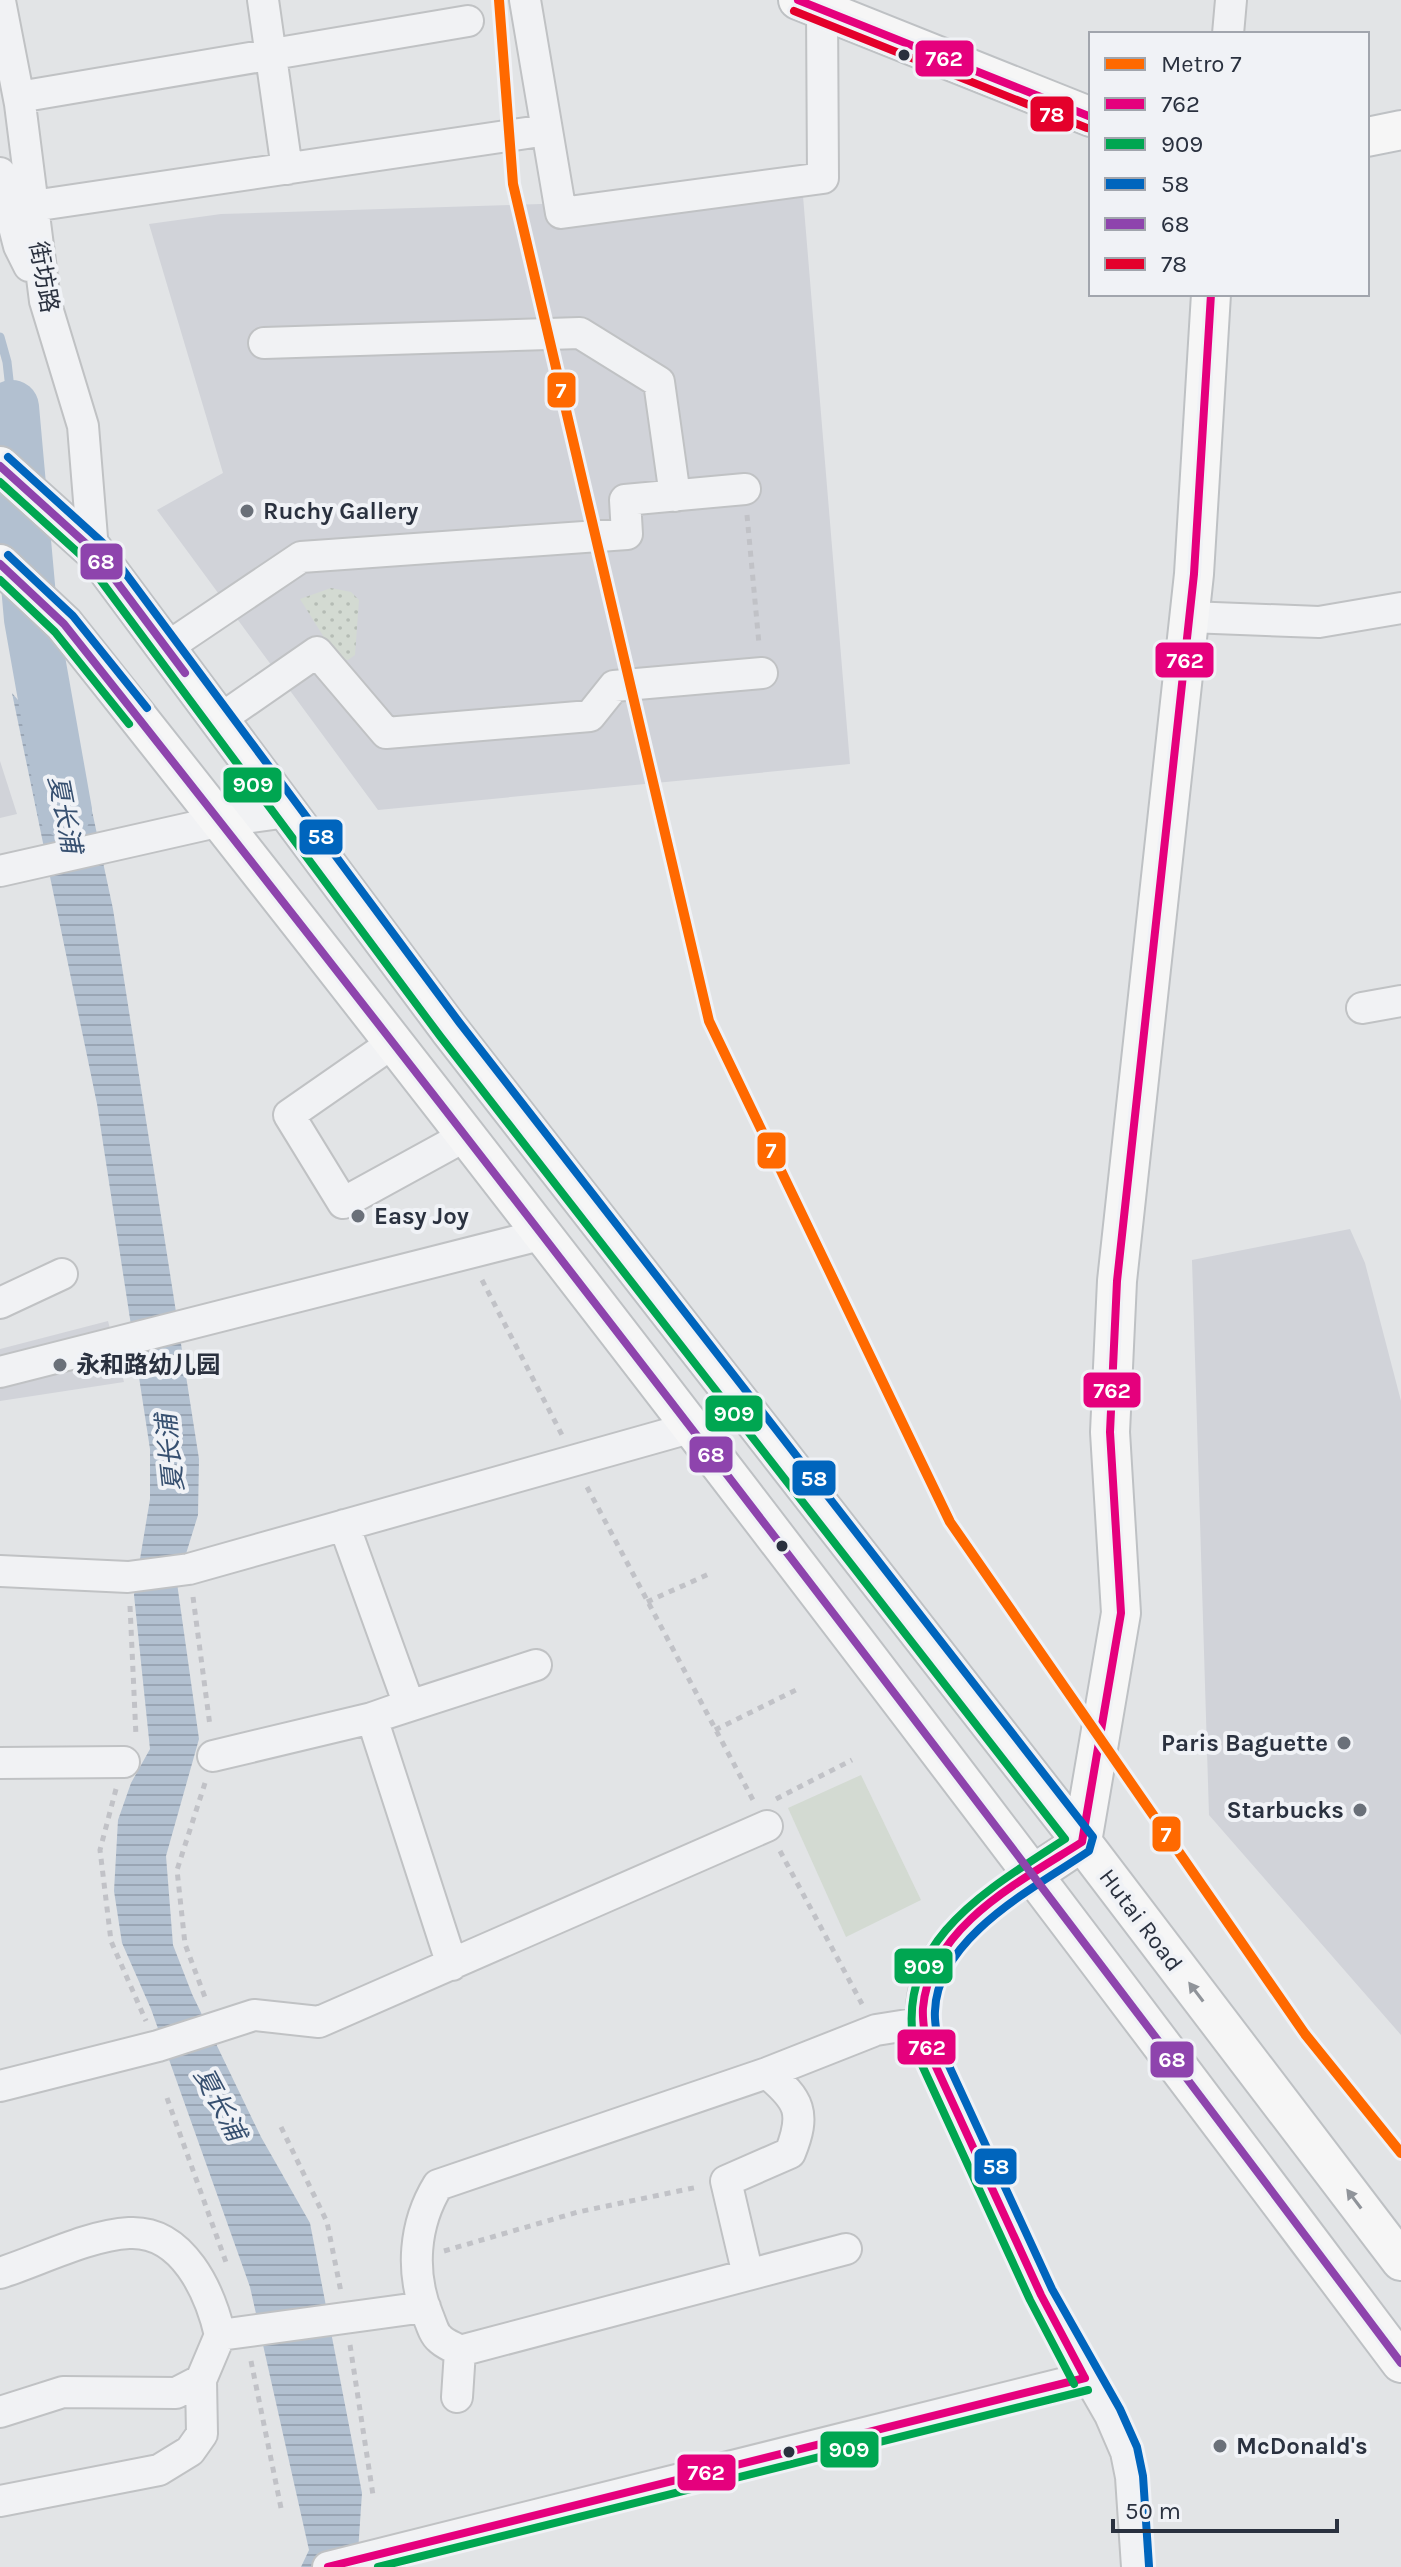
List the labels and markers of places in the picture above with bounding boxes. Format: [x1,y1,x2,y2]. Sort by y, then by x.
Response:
unlabelled marker [896,47,912,63]
place label: Ruchy Gallery [263,497,418,525]
marker: Ruchy Gallery [238,502,256,520]
place label: Easy Joy [374,1202,469,1230]
marker: Easy Joy [349,1207,367,1225]
place label: 永和路幼儿园 [76,1351,220,1379]
marker: 永和路幼儿园 [51,1356,69,1374]
unlabelled marker [774,1538,790,1554]
place label: Paris Baguette [1161,1729,1328,1757]
marker: Paris Baguette [1335,1734,1353,1752]
place label: Starbucks [1226,1796,1344,1824]
marker: Starbucks [1351,1801,1369,1819]
place label: McDonald's [1236,2432,1368,2460]
marker: McDonald's [1211,2437,1229,2455]
unlabelled marker [781,2444,797,2460]

